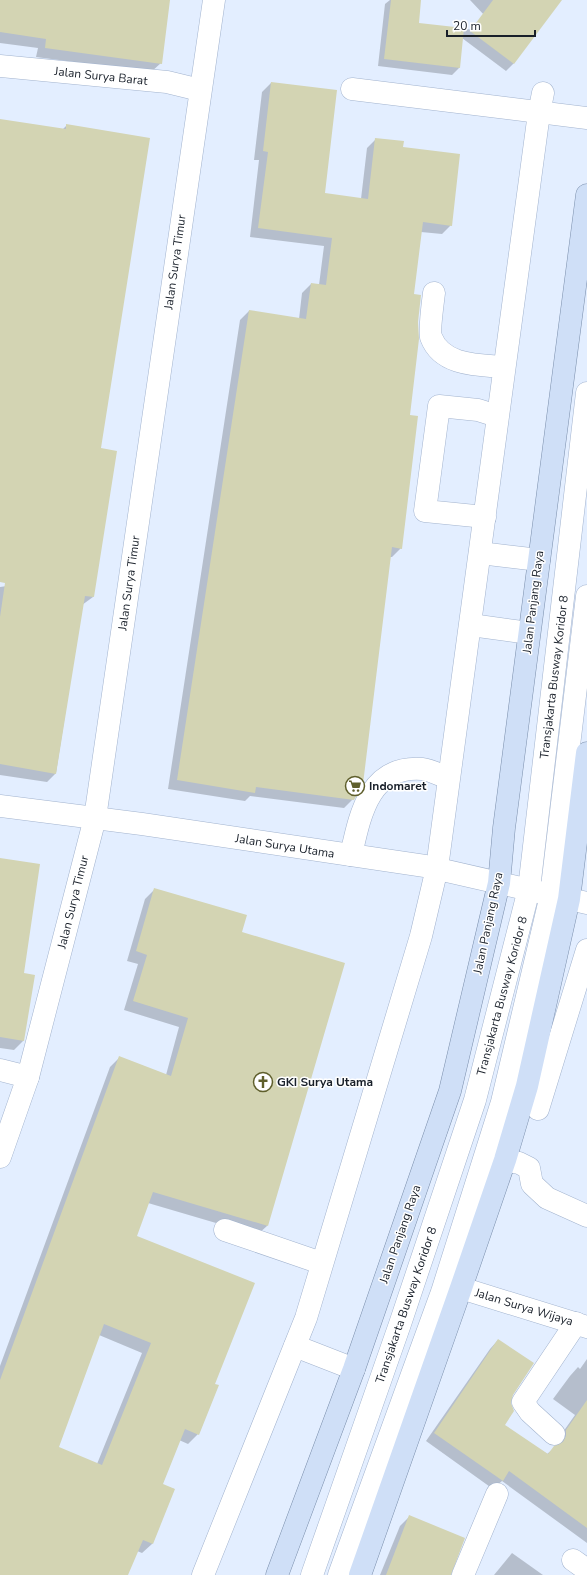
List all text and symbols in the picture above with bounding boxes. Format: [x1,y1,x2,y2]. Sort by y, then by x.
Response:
scale bar [447,12,535,38]
text: 20 m [453,18,481,34]
street label: Jalan Surya Barat [53,63,149,89]
street label: Jalan Surya Timur [160,213,190,311]
street label: Jalan Surya Timur [114,534,144,632]
street label: Jalan Panjang Raya [519,550,547,655]
street label: Transjakarta Busway Koridor 8 [536,594,572,760]
supermarket icon: Indomaret [344,775,366,797]
place label: Indomaret [369,778,427,794]
street label: Jalan Surya Utama [233,830,336,862]
street label: Jalan Surya Timur [53,853,92,951]
street label: Jalan Panjang Raya [469,871,507,976]
street label: Transjakarta Busway Koridor 8 [473,914,531,1078]
church icon: GKI Surya Utama [252,1071,274,1093]
place label: GKI Surya Utama [277,1074,373,1090]
street label: Jalan Panjang Raya [375,1183,424,1286]
street label: Transjakarta Busway Koridor 8 [372,1225,440,1385]
street label: Jalan Surya Wijaya [472,1284,575,1330]

